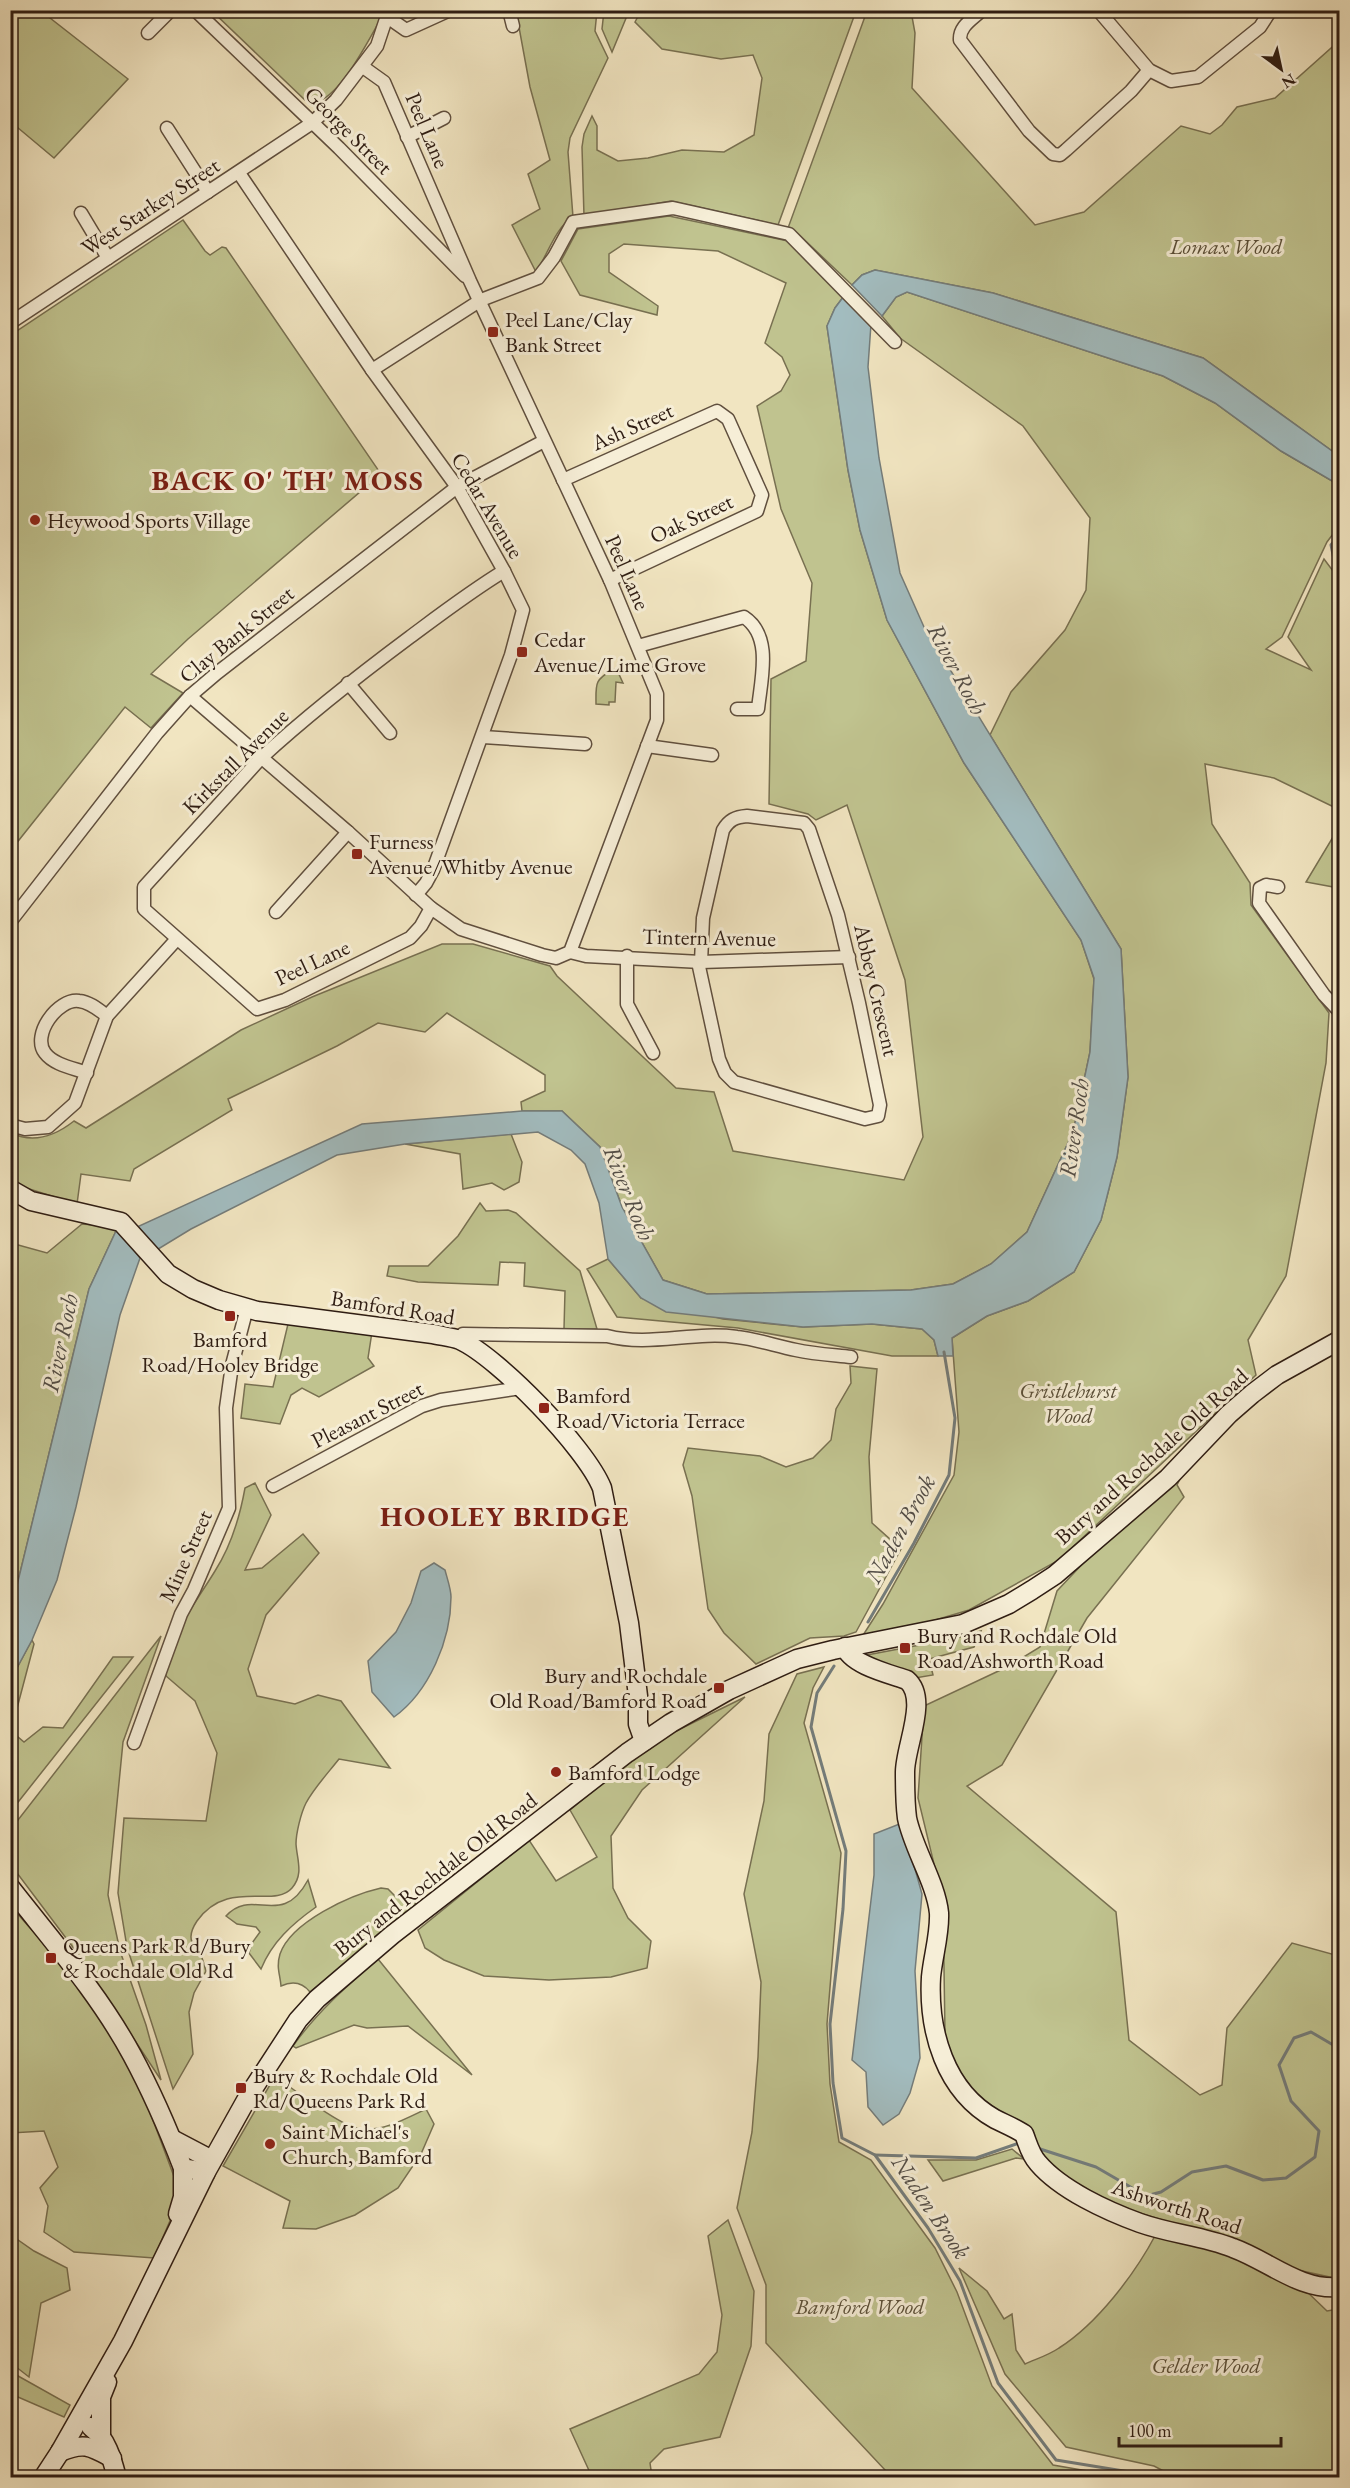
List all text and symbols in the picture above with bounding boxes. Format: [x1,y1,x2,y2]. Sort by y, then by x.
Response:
north arrow [1251,39,1311,99]
text: N [1278,69,1300,94]
street label: George Street [298,80,399,181]
street label: Peel Lane [399,88,457,173]
street label: West Starkey Street [75,151,225,262]
park label: Lomax Wood [1169,232,1283,261]
place label: Peel Lane/Clay Bank Street [505,305,633,359]
marker: Peel Lane/Clay Bank Street [486,325,500,339]
street label: Ash Street [586,396,678,458]
street label: Cedar Avenue [445,447,531,564]
district label: BACK O' TH' MOSS [152,462,424,498]
street label: Oak Street [645,487,738,550]
place label: Heywood Sports Village [47,506,251,535]
marker: Heywood Sports Village [28,513,42,527]
street label: Peel Lane [598,530,657,615]
street label: Clay Bank Street [173,579,300,690]
water label: River Roch [920,617,995,720]
place label: Cedar Avenue/Lime Grove [533,625,706,679]
marker: Cedar Avenue/Lime Grove [515,645,529,659]
street label: Kirkstall Avenue [176,702,295,821]
place label: Furness Avenue/Whitby Avenue [368,827,573,881]
marker: Furness Avenue/Whitby Avenue [350,847,364,861]
street label: Abbey Crescent [847,920,906,1059]
street label: Tintern Avenue [642,922,777,953]
street label: Peel Lane [270,932,355,992]
water label: River Roch [1051,1076,1096,1180]
water label: River Roch [596,1141,663,1245]
street label: Bamford Road [329,1283,458,1332]
water label: River Roch [34,1291,85,1395]
marker: Bamford Road/Hooley Bridge [223,1309,237,1323]
place label: Bamford Road/Hooley Bridge [142,1325,319,1379]
street label: Bury and Rochdale Old Road [1049,1361,1255,1551]
street label: Pleasant Street [306,1374,428,1455]
park label: Gristlehurst Wood [1019,1376,1118,1430]
place label: Bamford Road/Victoria Terrace [556,1381,745,1435]
marker: Bamford Road/Victoria Terrace [537,1401,551,1415]
water label: Naden Brook [856,1469,942,1590]
district label: HOOLEY BRIDGE [380,1498,630,1534]
street label: Mine Street [152,1505,219,1607]
place label: Bury and Rochdale Old Road/Ashworth Road [917,1621,1118,1675]
marker: Bury and Rochdale Old Road/Ashworth Road [898,1641,912,1655]
place label: Bury and Rochdale Old Road/Bamford Road [490,1661,708,1715]
marker: Bury and Rochdale Old Road/Bamford Road [712,1681,726,1695]
place label: Bamford Lodge [568,1758,700,1787]
marker: Bamford Lodge [549,1765,563,1779]
street label: Bury and Rochdale Old Road [328,1785,544,1963]
place label: Queens Park Rd/Bury & Rochdale Old Rd [63,1931,251,1985]
marker: Queens Park Rd/Bury & Rochdale Old Rd [44,1951,58,1965]
place label: Bury & Rochdale Old Rd/Queens Park Rd [253,2061,439,2115]
marker: Bury & Rochdale Old Rd/Queens Park Rd [234,2081,248,2095]
place label: Saint Michael's Church, Bamford [282,2117,433,2171]
marker: Saint Michael's Church, Bamford [263,2137,277,2151]
water label: Naden Brook [885,2148,978,2265]
street label: Ashworth Road [1107,2172,1246,2241]
park label: Bamford Wood [795,2292,925,2321]
park label: Gelder Wood [1151,2351,1261,2380]
scale bar [1119,2410,1281,2448]
text: 100 m [1128,2419,1172,2442]

